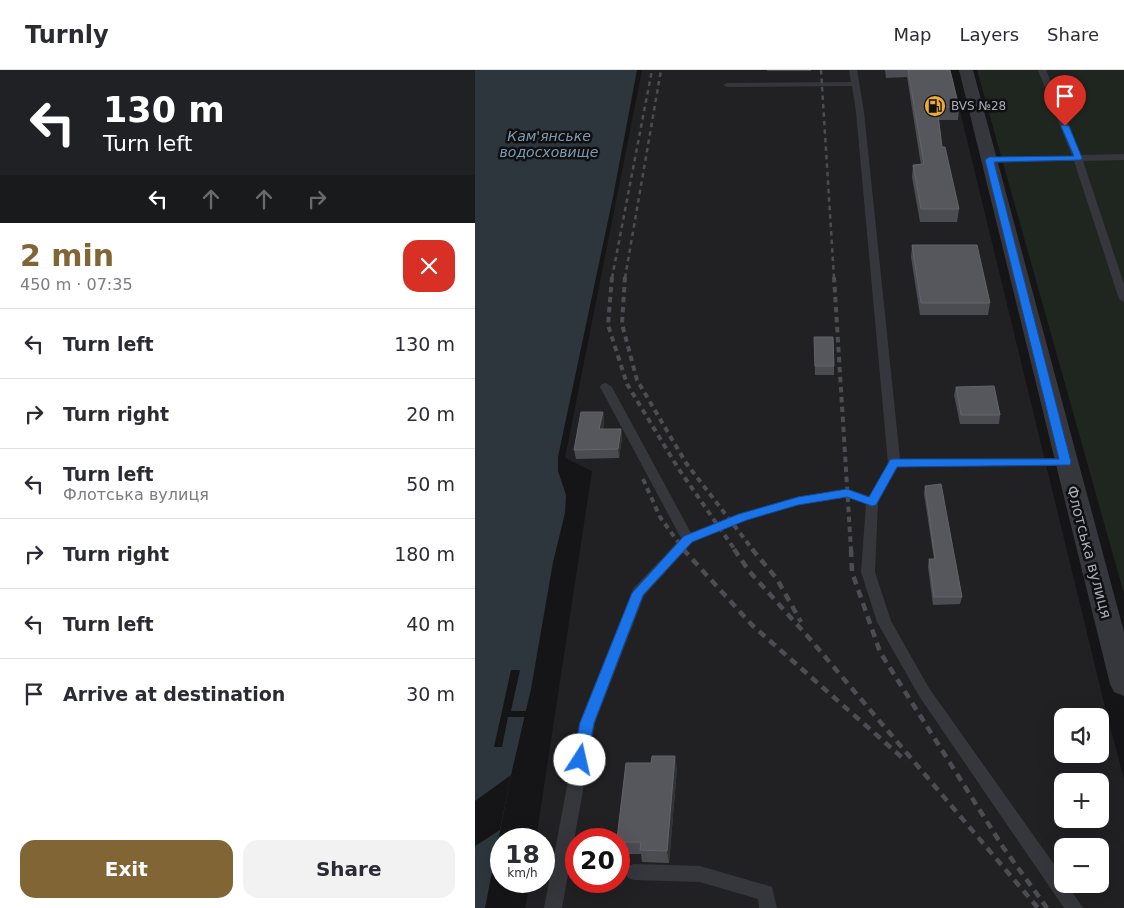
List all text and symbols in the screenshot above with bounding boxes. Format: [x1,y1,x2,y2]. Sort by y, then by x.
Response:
text: Turnly [25,21,109,49]
text: Map [893,24,931,45]
text: Layers [959,24,1019,45]
text: Share [1047,24,1099,45]
pin [1044,75,1086,126]
icon: arrive [1051,82,1079,110]
icon: left [20,90,85,155]
text: 130 m [103,90,225,130]
fuel station icon: BVS №28 [923,94,947,118]
place label: BVS №28 [951,99,1006,113]
water label: Кам'янське водосховище [500,128,598,160]
text: Turn left [103,131,192,156]
icon: left [144,185,172,213]
icon: ahead [197,185,225,213]
icon: ahead [250,185,278,213]
icon: right [303,185,331,213]
text: 2 min [20,238,114,273]
button: close [403,240,455,292]
text: 450 m · 07:35 [20,275,133,294]
icon: left [20,330,48,358]
text: Turn left [63,333,154,355]
text: 130 m [394,333,455,355]
icon: right [20,400,48,428]
text: Turn right [63,403,169,425]
text: 20 m [406,403,455,425]
text: Turn left [63,463,154,485]
icon: left [20,470,48,498]
text: 50 m [406,473,455,495]
street label: Флотська вулиця [1063,484,1115,620]
text: Флотська вулиця [63,485,209,504]
icon: right [20,540,48,568]
text: Turn right [63,543,169,565]
text: 180 m [394,543,455,565]
icon: left [20,610,48,638]
text: Turn left [63,613,154,635]
text: 40 m [406,613,455,635]
icon: arrive [20,680,48,708]
text: Arrive at destination [63,683,285,705]
text: 30 m [406,683,455,705]
map controls [1054,708,1109,893]
button: sound [1054,708,1109,763]
position arrow [553,733,605,785]
button: + [1054,773,1109,828]
speed limit sign: 20 [565,828,630,893]
button: − [1054,838,1109,893]
button: Exit [20,840,233,898]
button: Share [243,840,455,898]
text: 18 [505,840,540,869]
text: km/h [507,866,538,880]

